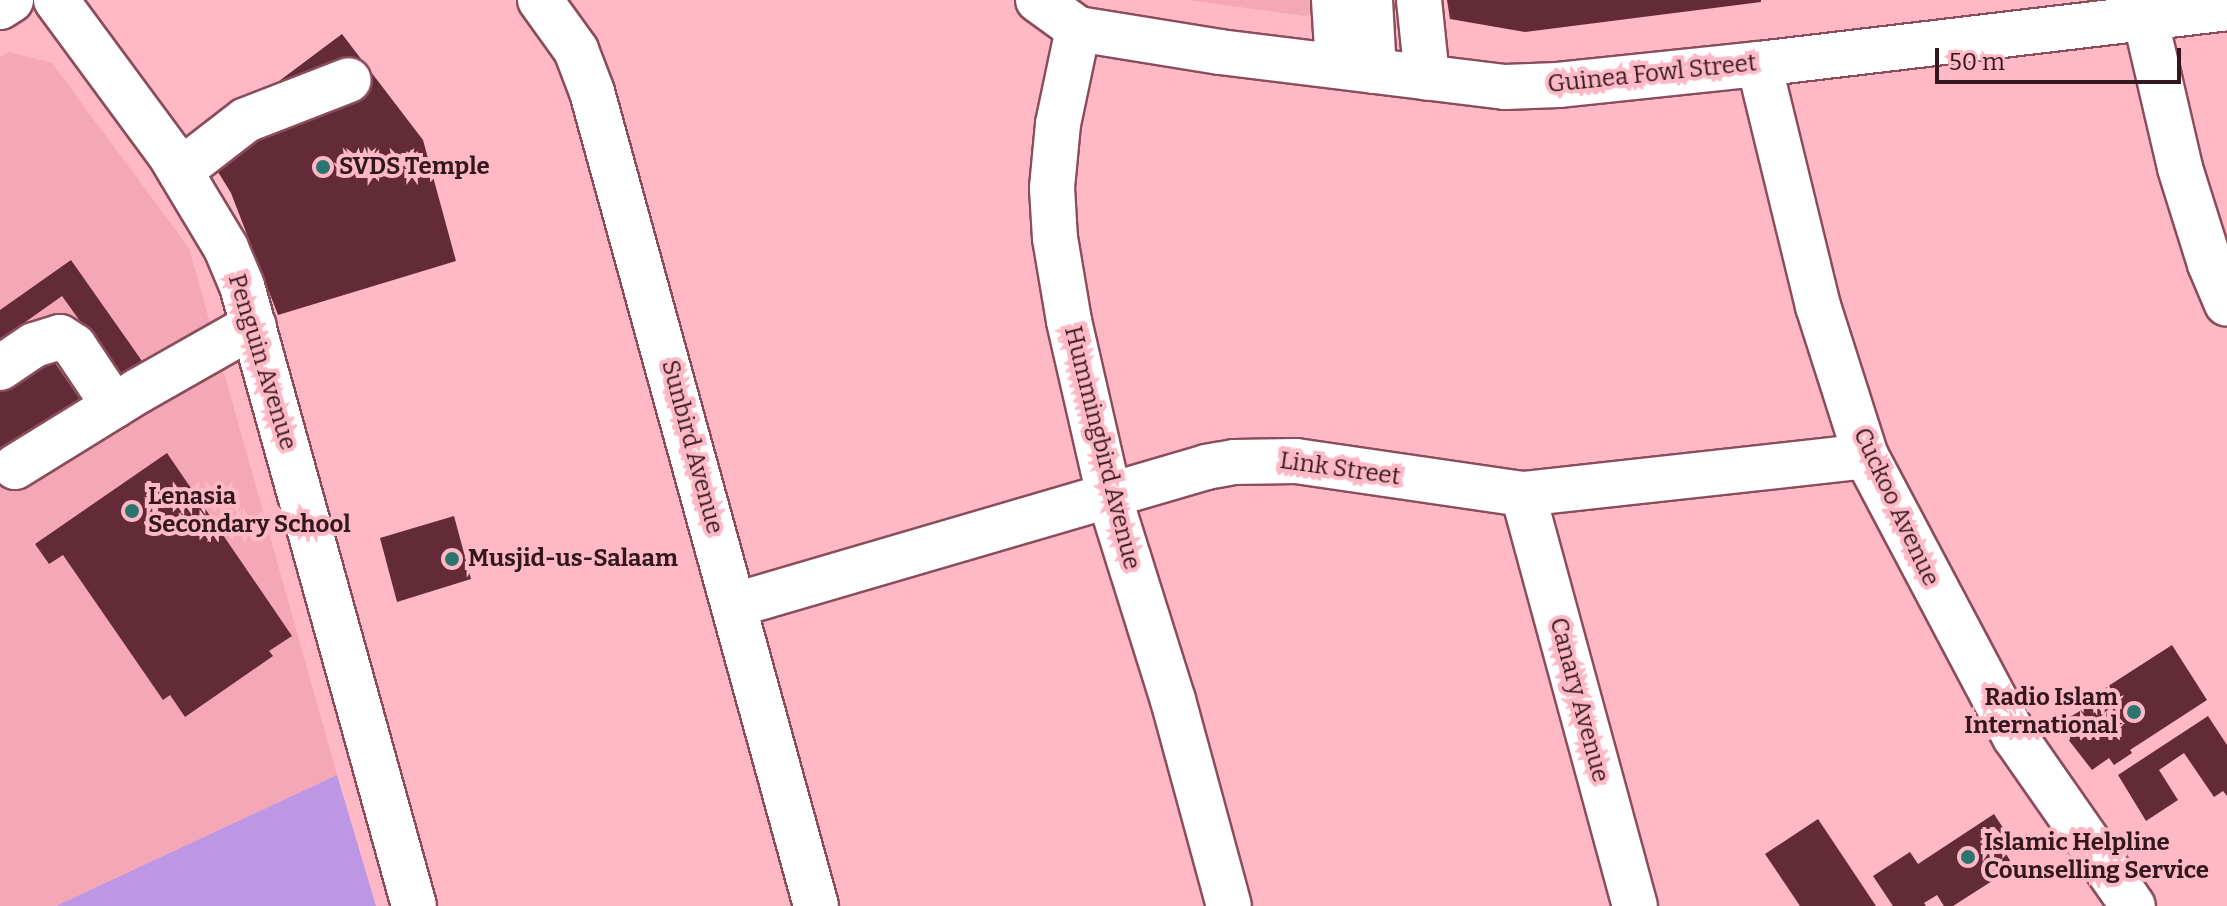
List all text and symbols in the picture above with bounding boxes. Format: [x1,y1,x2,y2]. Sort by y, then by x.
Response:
scale bar [1939,32,2185,82]
text: 50 m [1949,48,2005,76]
street label: Guinea Fowl Street [1546,49,1758,99]
place label: SVDS Temple [339,153,490,181]
marker: SVDS Temple [314,158,332,176]
street label: Penguin Avenue [222,271,302,453]
street label: Hummingbird Avenue [1058,323,1146,573]
street label: Sunbird Avenue [655,357,729,537]
street label: Cuckoo Avenue [1847,423,1945,591]
street label: Link Street [1278,446,1402,492]
place label: Lenasia Secondary School [148,483,351,539]
marker: Lenasia Secondary School [123,502,141,520]
place label: Musjid-us-Salaam [468,545,678,573]
marker: Musjid-us-Salaam [443,550,461,568]
street label: Canary Avenue [1543,615,1615,785]
place label: Radio Islam International [1964,684,2118,740]
marker: Radio Islam International [2125,703,2143,721]
place label: Islamic Helpline Counselling Service [1984,829,2209,885]
marker: Islamic Helpline Counselling Service [1959,848,1977,866]

